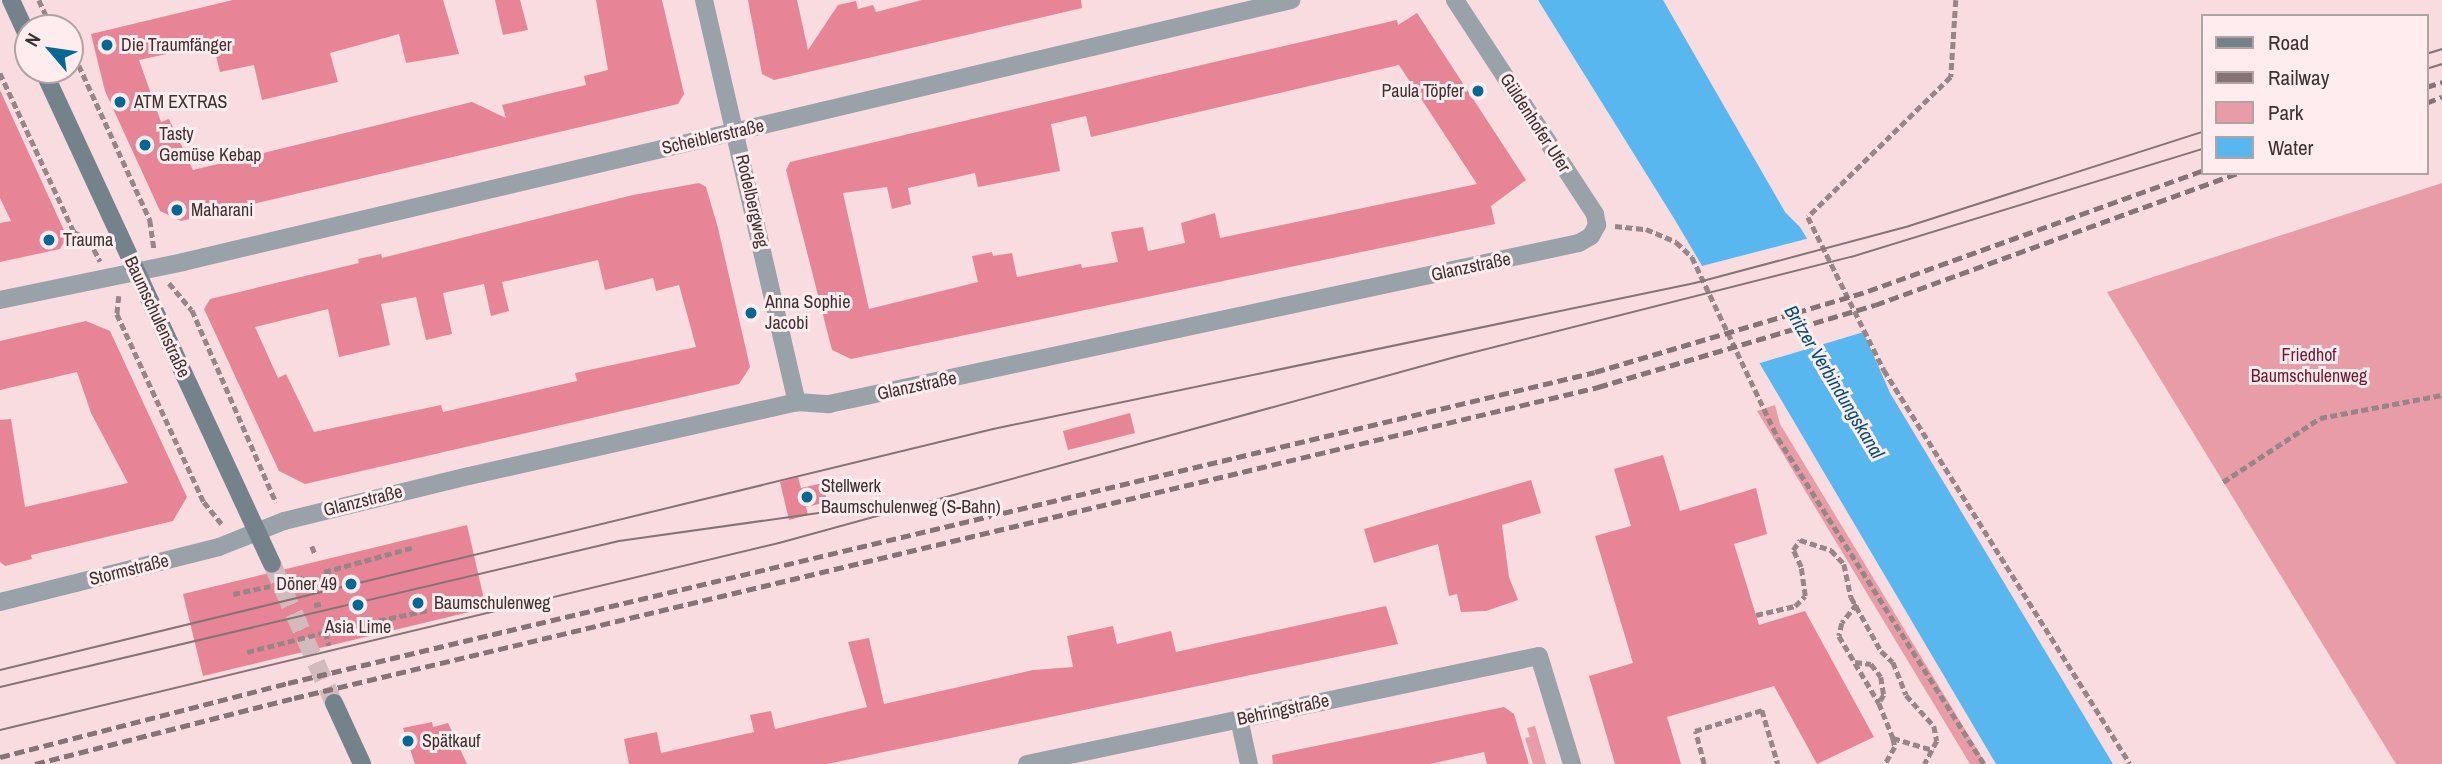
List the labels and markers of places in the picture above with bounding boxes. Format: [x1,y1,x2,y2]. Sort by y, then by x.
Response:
place label: Die Traumfänger [121,34,232,56]
marker: Die Traumfänger [99,37,115,53]
place label: Paula Töpfer [1381,80,1464,102]
marker: Paula Töpfer [1470,83,1486,99]
place label: ATM EXTRAS [134,91,227,113]
marker: ATM EXTRAS [112,94,128,110]
place label: Tasty Gemüse Kebap [159,124,262,166]
marker: Tasty Gemüse Kebap [137,137,153,153]
place label: Maharani [191,199,253,221]
marker: Maharani [169,202,185,218]
place label: Trauma [63,229,113,251]
marker: Trauma [41,232,57,248]
place label: Anna Sophie Jacobi [765,292,850,334]
marker: Anna Sophie Jacobi [743,305,759,321]
place label: Stellwerk Baumschulenweg (S-Bahn) [821,476,1001,518]
marker: Stellwerk Baumschulenweg (S-Bahn) [799,489,815,505]
place label: Döner 49 [276,573,337,595]
marker: Döner 49 [343,576,359,592]
place label: Baumschulenweg [434,592,550,614]
marker: Baumschulenweg [408,593,428,613]
marker: Asia Lime [350,597,366,613]
place label: Asia Lime [325,616,391,638]
place label: Spätkauf [422,730,480,752]
marker: Spätkauf [400,733,416,749]

